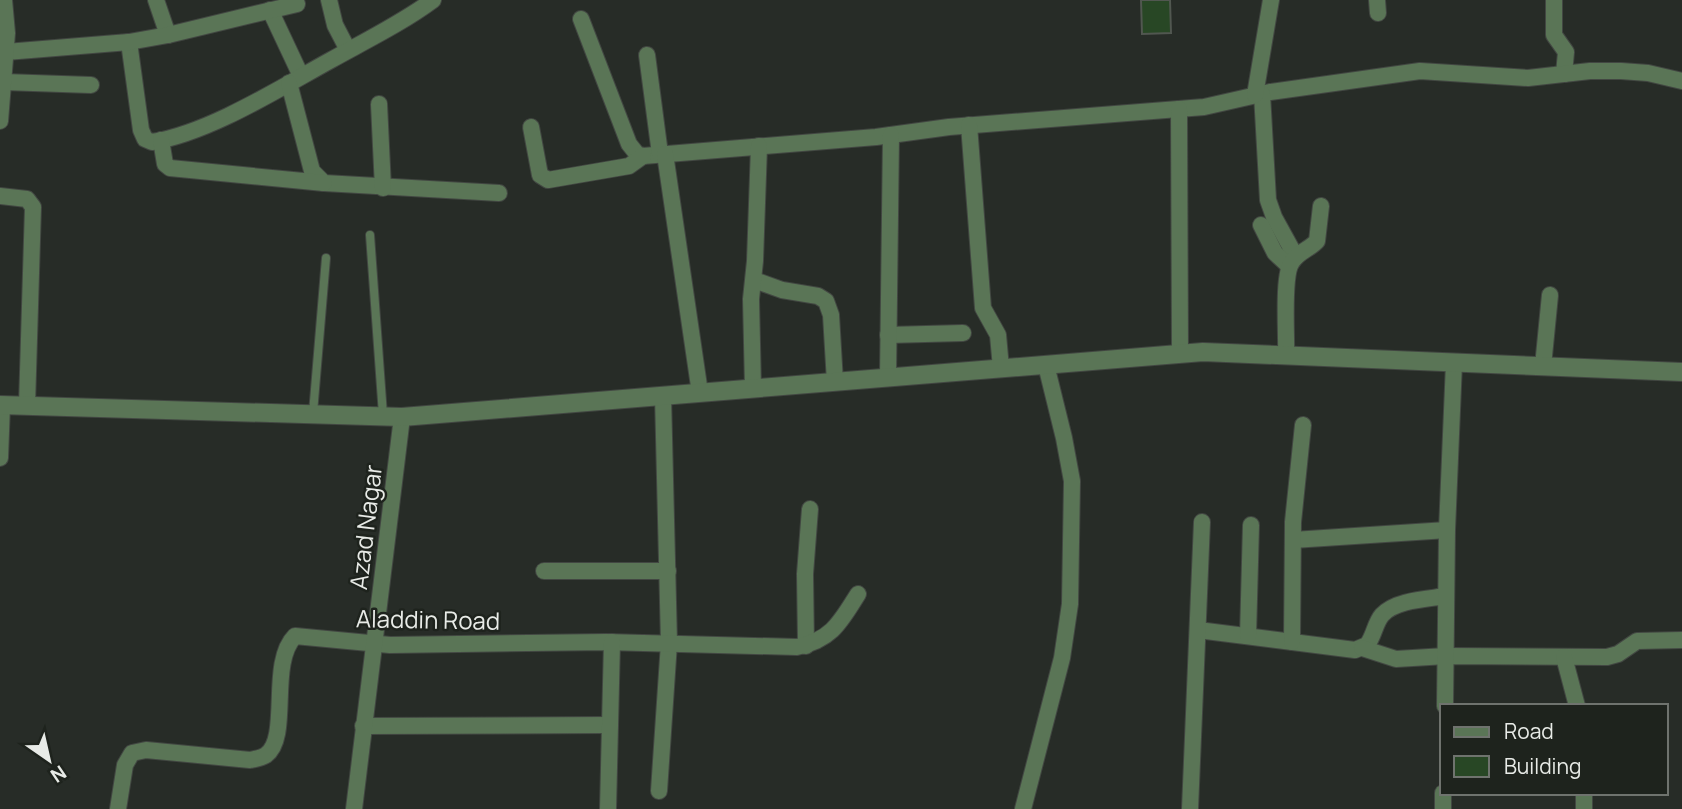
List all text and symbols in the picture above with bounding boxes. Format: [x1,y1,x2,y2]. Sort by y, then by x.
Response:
street label: Azad Nagar [341,462,389,591]
street label: Aladdin Road [356,601,500,637]
legend [1440,704,1668,795]
text: Road [1504,717,1554,745]
north arrow [14,725,84,795]
text: Building [1504,752,1581,780]
text: N [46,759,71,789]

